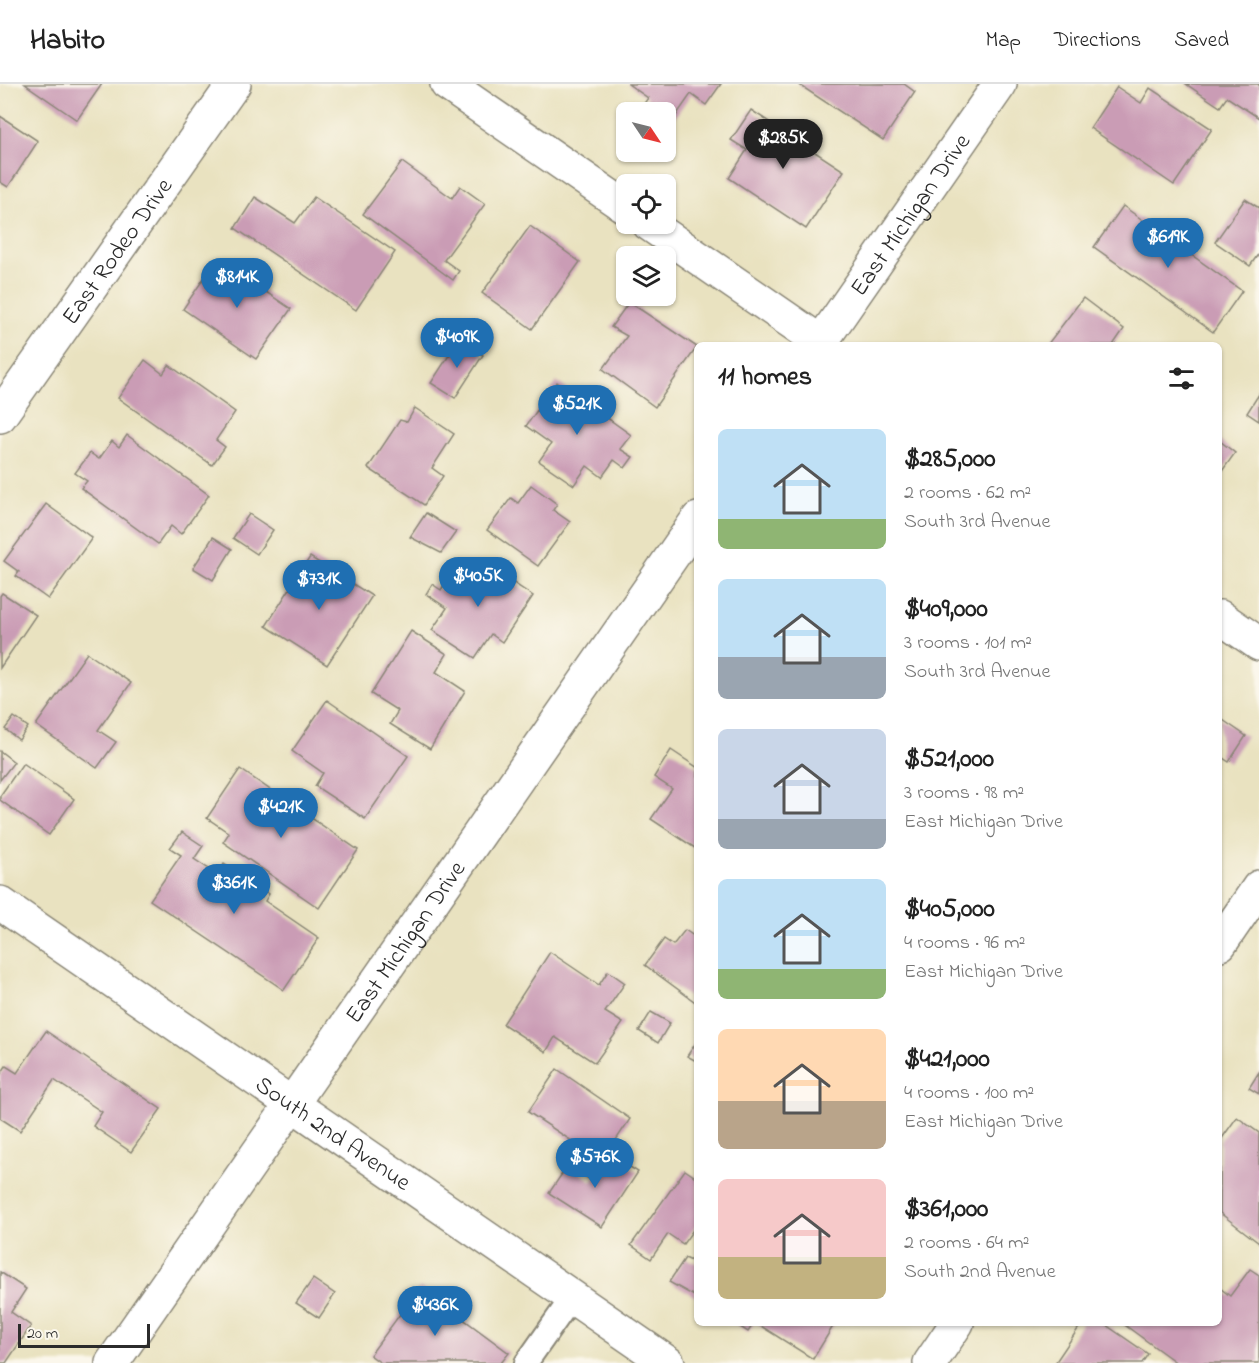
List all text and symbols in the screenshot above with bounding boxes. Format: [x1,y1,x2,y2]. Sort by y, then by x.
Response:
text: Habito [30,21,105,62]
text: Map [985,26,1021,56]
text: Directions [1054,26,1141,56]
text: Saved [1174,26,1229,56]
north arrow [616,102,676,162]
map controls [616,102,676,306]
pin: $285K [741,119,825,170]
text: $285K [758,124,808,153]
street label: East Michigan Drive [843,127,981,304]
street label: East Rodeo Drive [54,172,183,333]
button: locate [616,174,676,234]
pin: $619K [1126,218,1210,269]
text: $619K [1147,223,1189,252]
button: layers [616,246,676,306]
pin: $814K [195,258,279,309]
text: $814K [215,263,259,292]
pin: $409K [415,318,499,369]
text: $409K [435,323,479,352]
text: 11 homes [718,359,812,397]
icon: filters [1165,362,1198,395]
pin: $521K [535,385,619,436]
text: $521K [552,390,602,419]
text: $285,000 [904,441,995,479]
icon: home [766,453,838,525]
text: 2 rooms · 62 m² [904,479,1031,508]
text: South 3rd Avenue [904,508,1050,537]
pin: $405K [436,557,520,608]
pin: $731K [277,560,361,611]
text: $405K [453,562,503,591]
text: $731K [297,565,341,594]
text: $409,000 [904,591,988,629]
icon: home [766,603,838,675]
text: 3 rooms · 101 m² [904,629,1032,658]
text: South 3rd Avenue [904,658,1050,687]
text: $521,000 [904,741,994,779]
icon: home [766,753,838,825]
text: 3 rooms · 98 m² [904,779,1024,808]
pin: $421K [239,788,323,839]
text: $421K [258,793,304,822]
text: East Michigan Drive [904,808,1063,837]
street label: East Michigan Drive [338,854,476,1031]
pin: $361K [192,864,276,915]
text: $361K [211,869,257,898]
text: $405,000 [904,891,995,929]
icon: home [766,903,838,975]
text: 4 rooms · 96 m² [904,929,1025,958]
text: East Michigan Drive [904,958,1063,987]
text: $421,000 [904,1041,990,1079]
icon: home [766,1053,838,1125]
street label: South 2nd Avenue [247,1069,417,1201]
text: 4 rooms · 100 m² [904,1079,1034,1108]
text: East Michigan Drive [904,1108,1063,1137]
pin: $576K [553,1138,637,1189]
text: $576K [570,1143,620,1172]
text: $361,000 [904,1191,988,1229]
icon: home [766,1203,838,1275]
text: 2 rooms · 64 m² [904,1229,1029,1258]
text: South 2nd Avenue [904,1258,1056,1287]
pin: $436K [393,1286,477,1337]
text: $436K [411,1291,459,1320]
scale bar [18,1321,150,1348]
text: 20 m [27,1322,58,1346]

